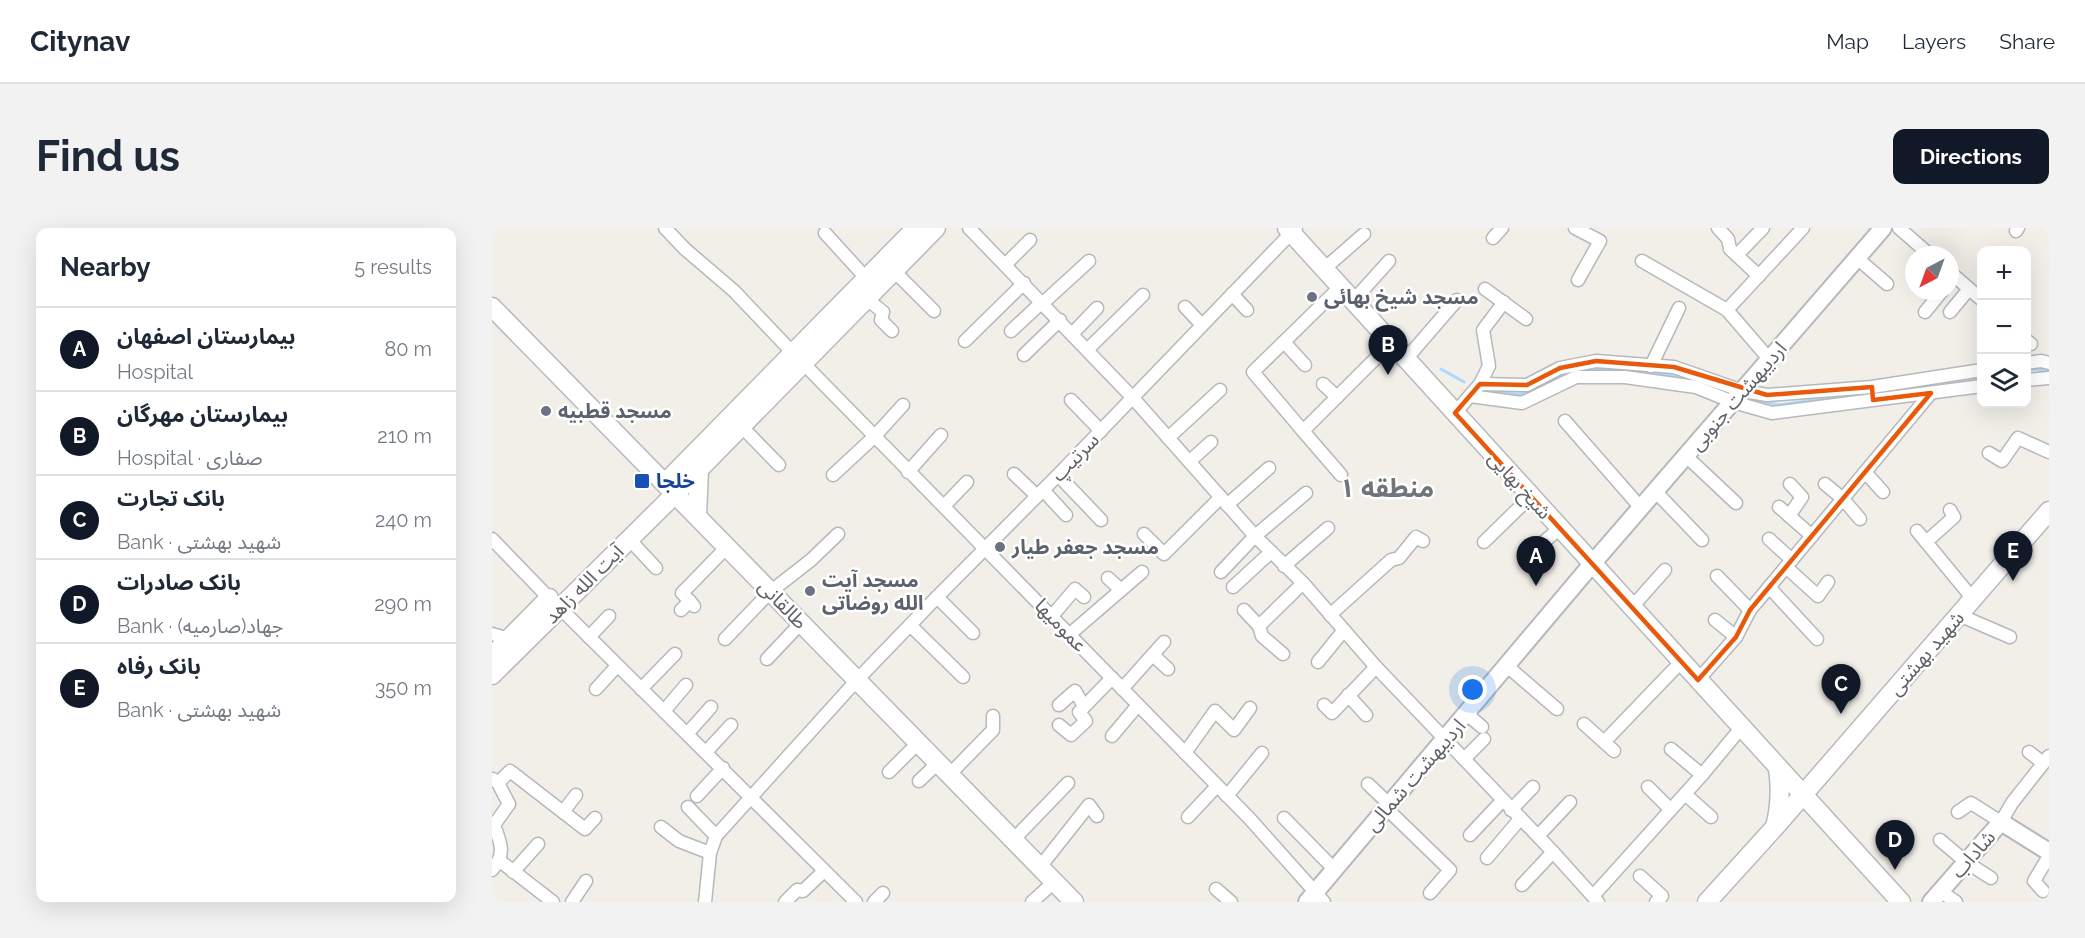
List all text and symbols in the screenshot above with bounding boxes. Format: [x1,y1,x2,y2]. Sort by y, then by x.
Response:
text: Citynav [30,25,130,58]
text: Map [1826,29,1869,54]
text: Layers [1902,29,1966,54]
text: Share [1999,29,2055,54]
button: Directions [1893,129,2049,184]
text: Find us [36,132,180,181]
north arrow [1905,246,1959,300]
map controls [1977,246,2031,408]
button: + [1977,246,2031,300]
text: Nearby [60,252,150,282]
text: 5 results [354,255,432,279]
place label: مسجد شیخ بهائی [1324,285,1479,312]
marker: مسجد شیخ بهائی [1305,290,1319,304]
button: − [1977,300,2031,354]
text: بیمارستان اصفهان [117,323,295,349]
pin: B [1368,326,1408,375]
text: A [73,337,86,361]
text: 80 m [384,337,432,361]
street label: اردیبهشت جنوبی [1684,337,1792,455]
button: layers [1977,354,2031,408]
text: Hospital [117,360,193,384]
place label: مسجد قطبیه [558,399,672,423]
text: بیمارستان مهرگان [117,401,288,427]
marker: مسجد قطبیه [539,404,553,418]
text: B [73,424,86,448]
text: 210 m [377,424,432,448]
street label: سرتیپ [1046,428,1105,487]
text: Hospital · صفاری [117,446,263,470]
street label: شیخ بهایی [1481,446,1557,526]
place label: خلجا [656,469,695,493]
marker: خلجا [633,472,651,490]
district label: منطقه ۱ [1340,473,1434,503]
text: بانک تجارت [117,485,225,511]
text: C [73,508,86,532]
text: 240 m [375,508,432,532]
text: Bank · شهید بهشتی [117,530,281,554]
pin: E [1994,532,2032,581]
place label: مسجد جعفر طیار [1011,535,1159,559]
pin: A [1516,536,1556,586]
street label: آیت الله زاهد [539,539,629,629]
marker: مسجد جعفر طیار [993,540,1007,554]
place label: مسجد آیت الله روضاتی [822,568,923,615]
text: بانک صادرات [117,569,241,595]
street label: طالقانی [753,574,813,634]
marker: مسجد آیت الله روضاتی [803,584,817,598]
text: D [72,592,87,616]
text: 290 m [374,592,432,616]
street label: عمومیها [1030,593,1092,657]
street label: شهید بهشتی [1883,606,1969,700]
text: Bank · جهاد(صارمیه) [117,614,284,638]
text: بانک رفاه [117,653,201,679]
pin: C [1822,664,1860,714]
your location [1458,675,1487,704]
text: E [73,676,86,700]
text: 350 m [375,676,432,700]
text: Bank · شهید بهشتی [117,698,281,722]
street label: اردیبهشت شمالی [1360,714,1470,836]
pin: D [1876,820,1914,870]
street label: شاداب [1946,825,2000,883]

